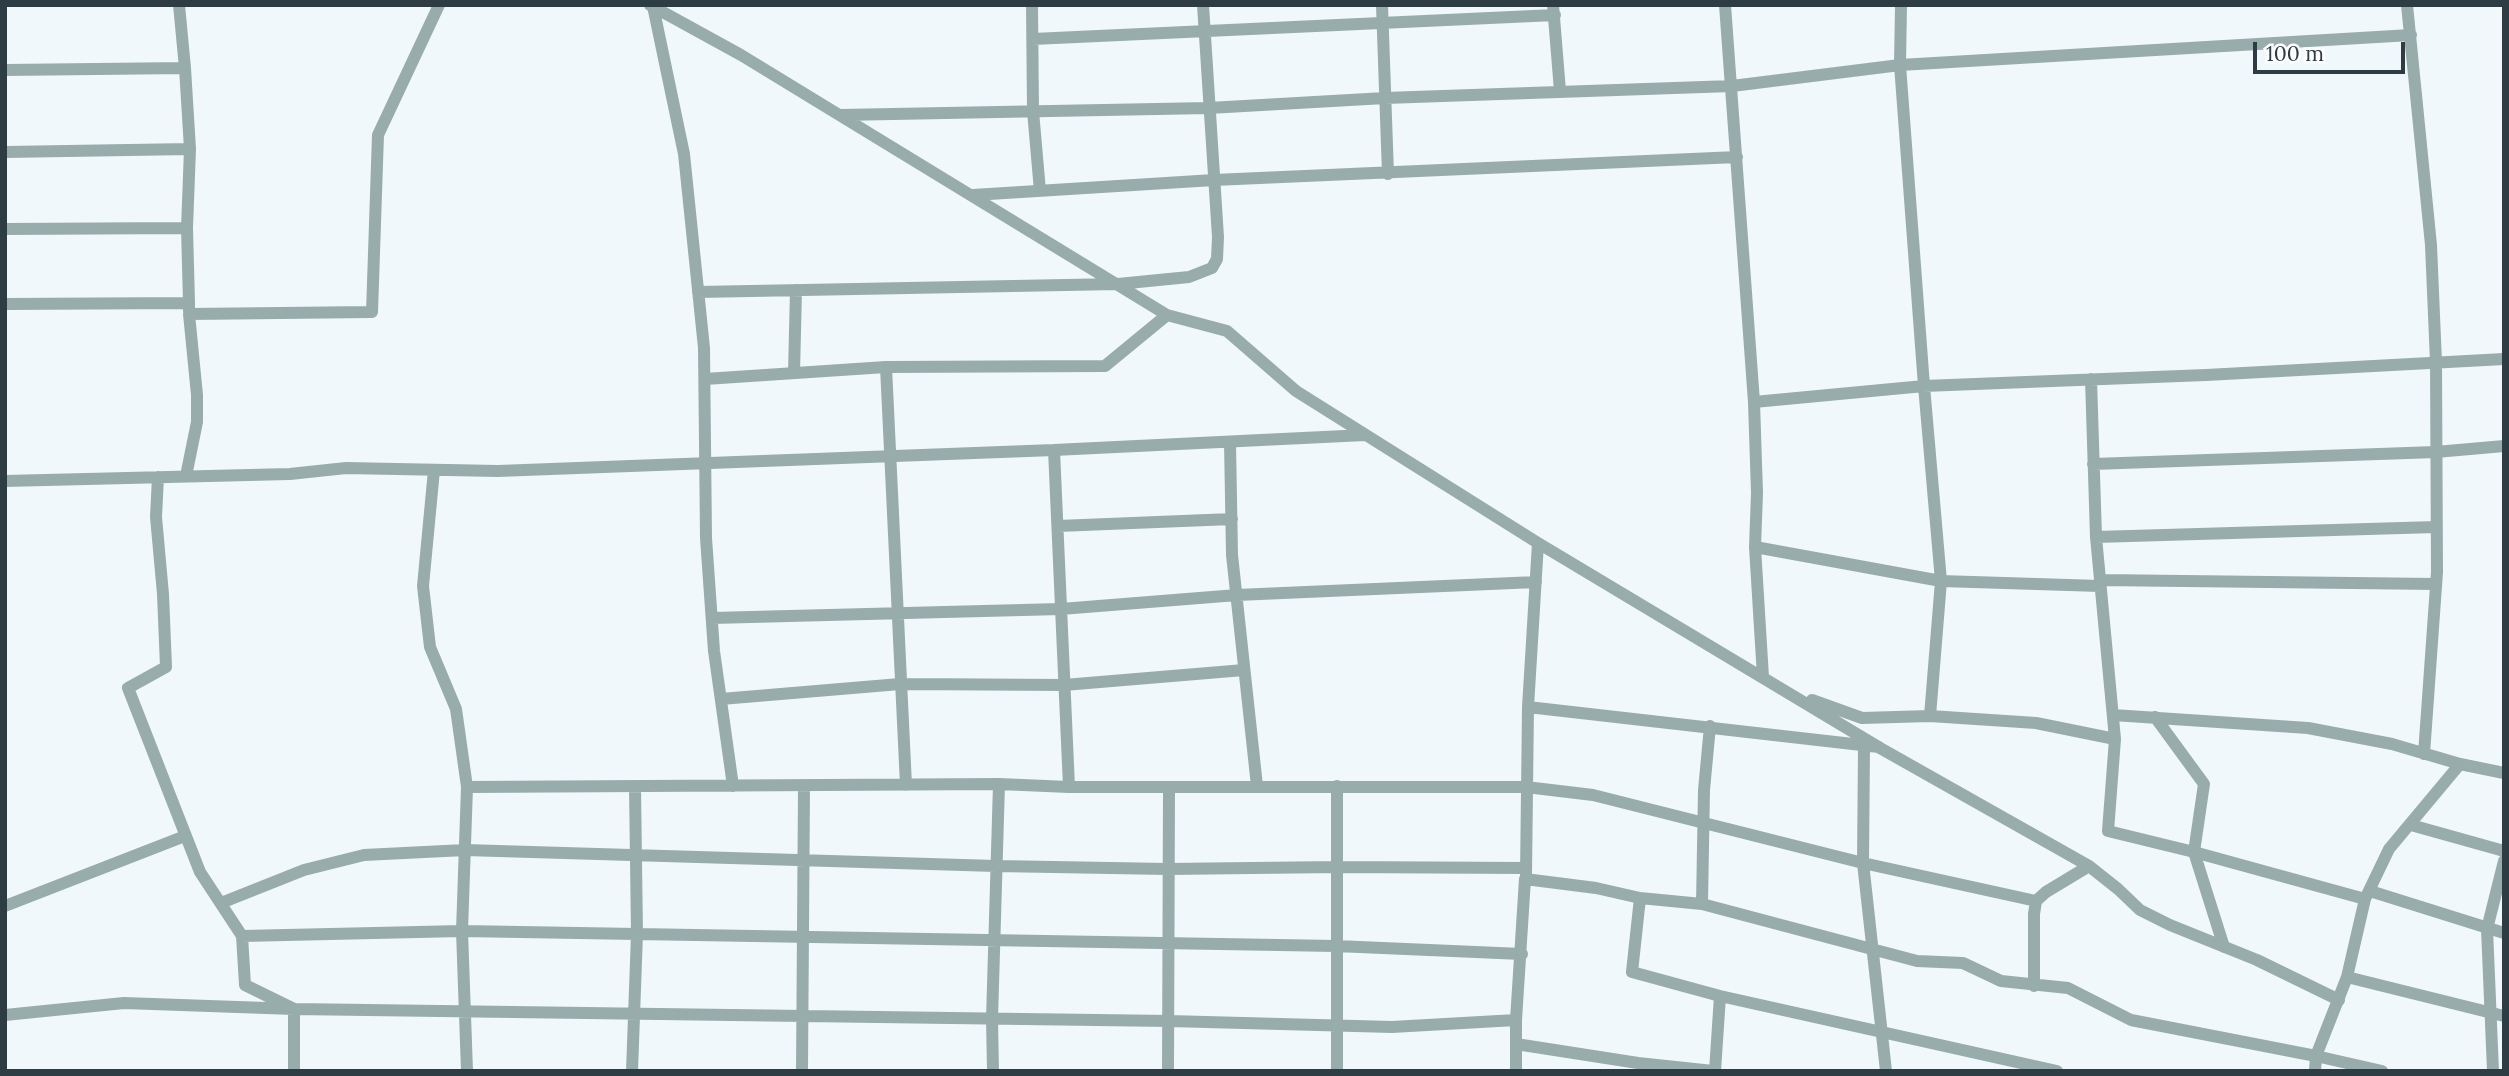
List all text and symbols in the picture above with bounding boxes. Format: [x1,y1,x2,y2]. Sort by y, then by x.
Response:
scale bar [2257,28,2409,72]
text: 100 m [2266,40,2324,67]

